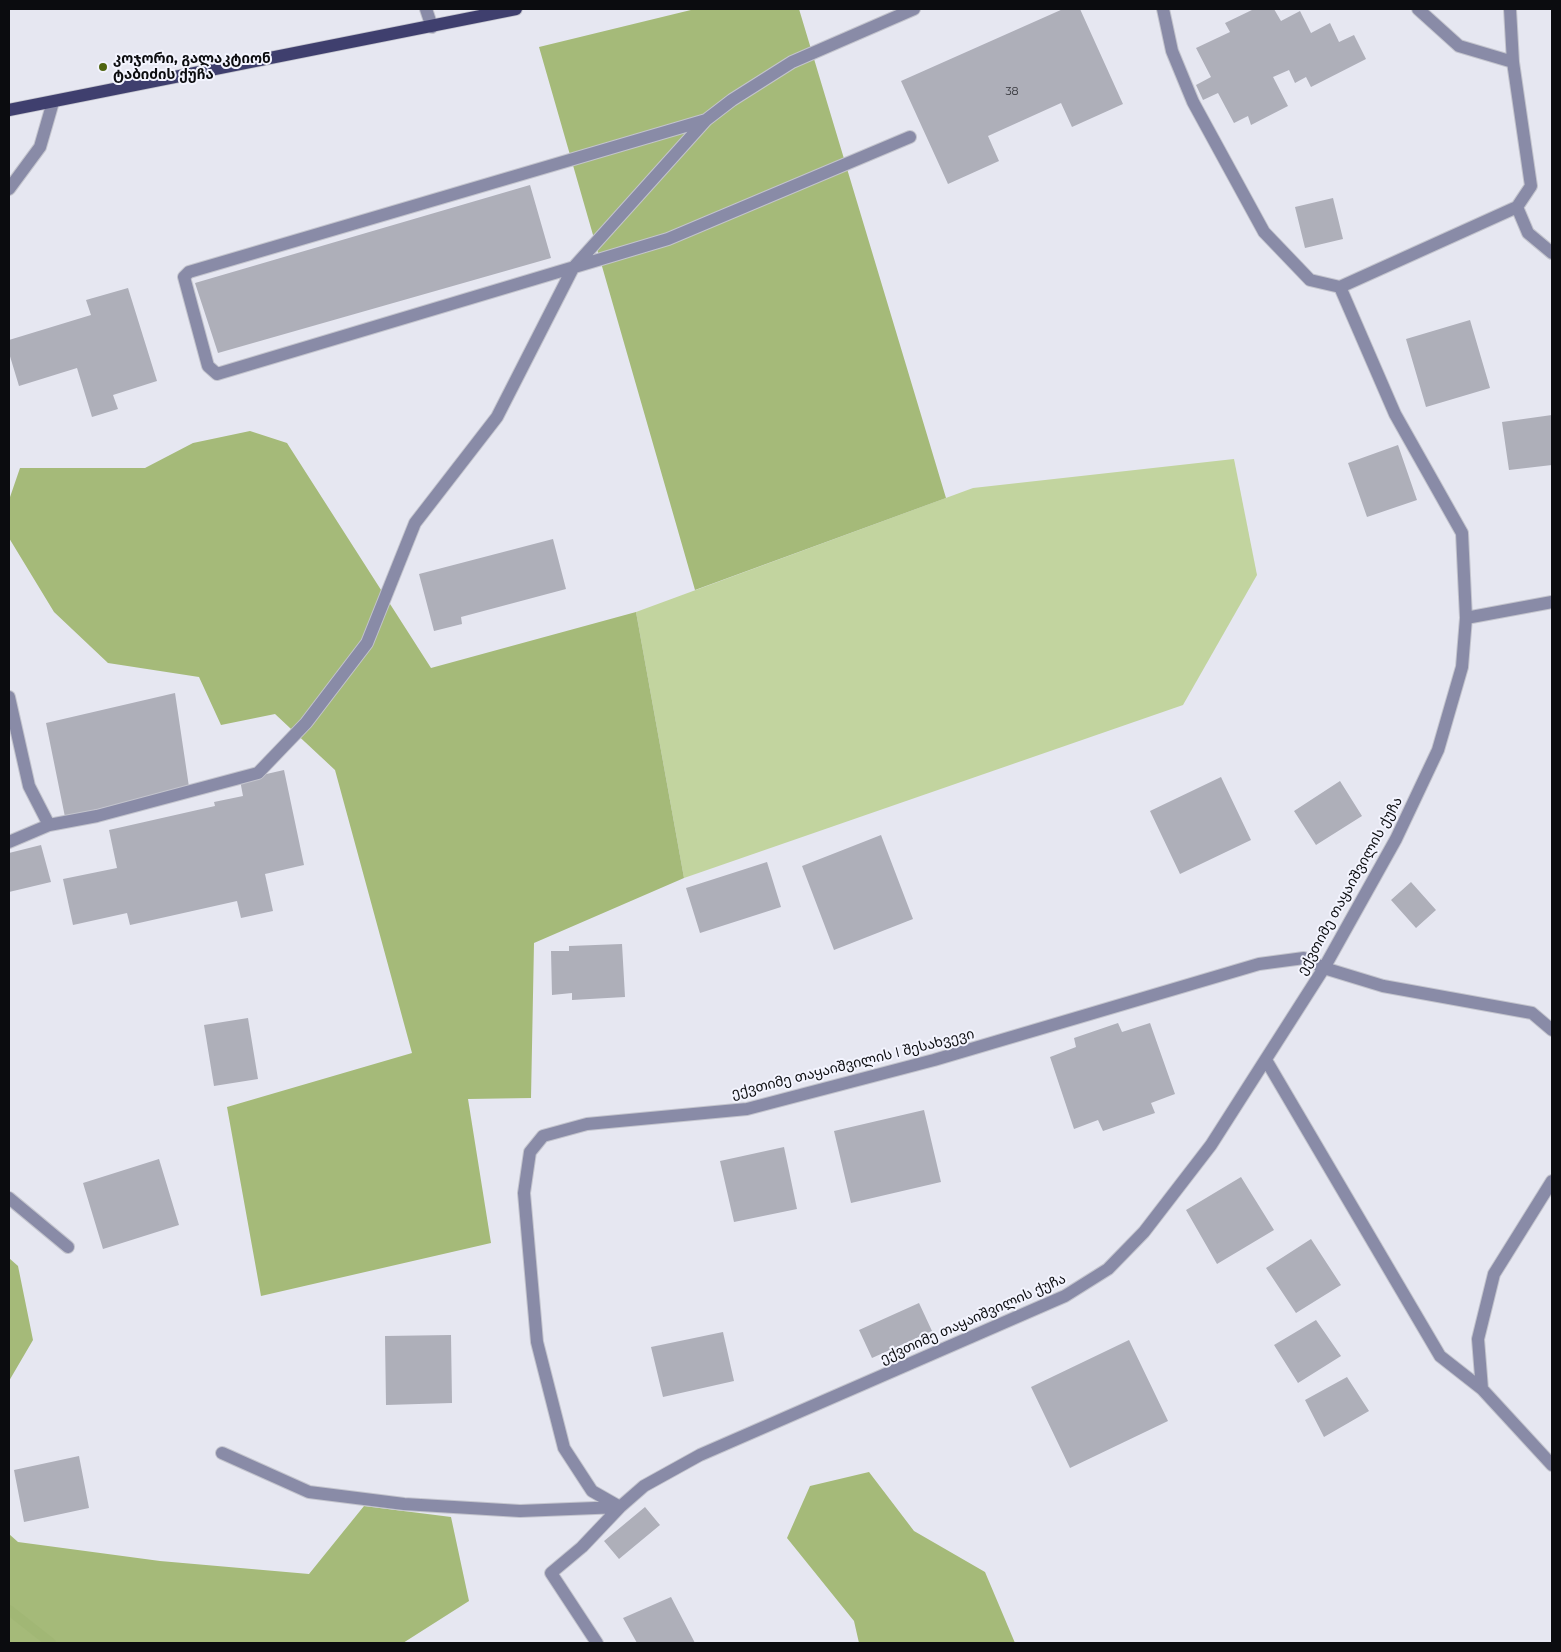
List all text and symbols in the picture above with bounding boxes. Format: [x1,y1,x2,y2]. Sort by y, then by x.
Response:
place label: კოჯორი, გალაკტიონ ტაბიძის ქუჩა [113,51,271,84]
marker: კოჯორი, გალაკტიონ ტაბიძის ქუჩა [97,61,109,73]
house number: 38 [1005,85,1019,99]
street label: ექვთიმე თაყაიშვილის ქუჩა [1294,794,1406,978]
street label: ექვთიმე თაყაიშვილის I შესახვევი [730,1026,976,1102]
street label: ექვთიმე თაყაიშვილის ქუჩა [878,1270,1068,1368]

